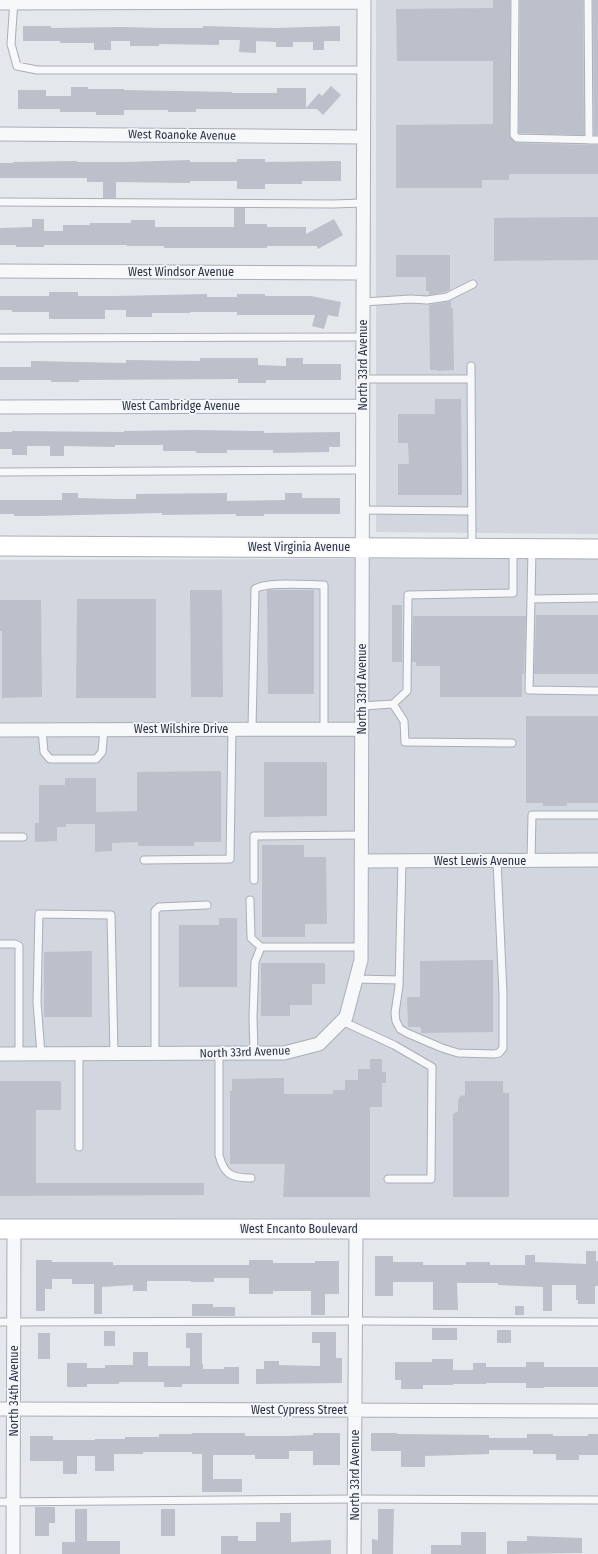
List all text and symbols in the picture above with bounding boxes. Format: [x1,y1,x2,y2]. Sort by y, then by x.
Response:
street label: West Roanoke Avenue [128,127,236,143]
street label: West Windsor Avenue [128,265,234,279]
street label: North 33rd Avenue [356,320,370,410]
street label: West Cambridge Avenue [122,399,240,413]
street label: West Virginia Avenue [248,540,350,554]
street label: North 33rd Avenue [355,644,369,734]
street label: West Wilshire Drive [134,722,228,736]
street label: West Lewis Avenue [434,854,526,868]
street label: North 33rd Avenue [199,1043,291,1061]
street label: West Encanto Boulevard [240,1222,358,1236]
street label: North 34th Avenue [7,1345,21,1437]
street label: West Cypress Street [251,1403,347,1417]
street label: North 33rd Avenue [348,1430,362,1520]

